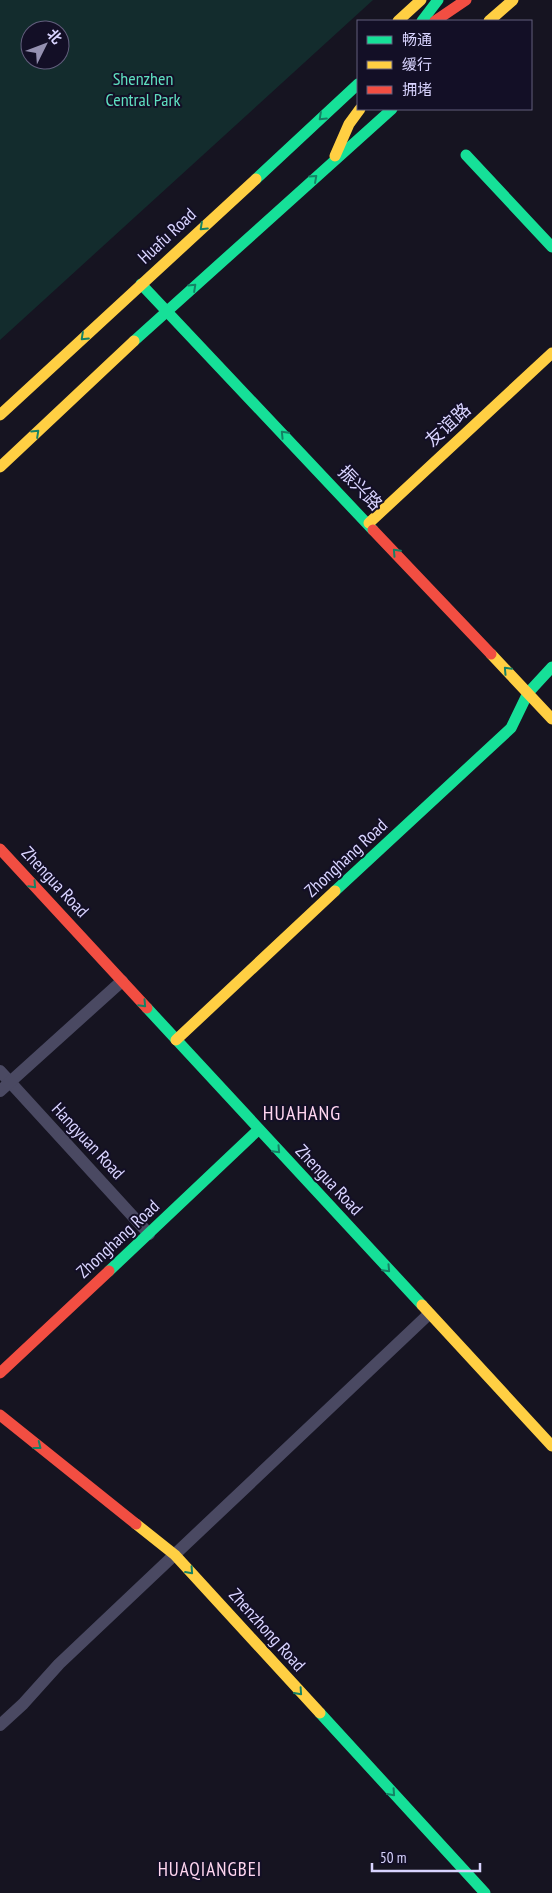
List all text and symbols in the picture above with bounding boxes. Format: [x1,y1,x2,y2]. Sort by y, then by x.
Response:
north arrow [20,20,70,70]
legend [357,20,532,110]
text: 北 [43,25,66,48]
text: 畅通 [402,30,432,49]
text: 缓行 [402,55,432,74]
park label: Shenzhen Central Park [106,67,180,111]
text: 拥堵 [402,80,432,99]
one-way arrow [319,111,328,120]
one-way arrow [308,175,317,184]
street label: Huafu Road [133,203,201,268]
one-way arrow [199,221,208,230]
one-way arrow [187,284,196,293]
one-way arrow [80,331,89,340]
street label: 友谊路 [420,398,475,451]
one-way arrow [30,430,39,439]
one-way arrow [281,430,290,439]
street label: 振兴路 [333,460,387,515]
one-way arrow [393,548,402,557]
one-way arrow [504,667,513,676]
street label: Zhonghang Road [300,814,392,902]
street label: Zhengua Road [17,841,94,922]
one-way arrow [27,879,36,888]
one-way arrow [137,999,146,1008]
street label: Hangyuan Road [47,1097,130,1184]
district label: HUAHANG [263,1100,341,1126]
street label: Zhengua Road [291,1139,368,1220]
one-way arrow [271,1144,280,1153]
street label: Zhonghang Road [72,1195,164,1283]
one-way arrow [381,1263,390,1272]
one-way arrow [32,1440,41,1448]
one-way arrow [184,1566,193,1575]
street label: Zhenzhong Road [224,1583,311,1676]
one-way arrow [293,1686,302,1695]
one-way arrow [386,1788,395,1797]
scale bar [372,1840,480,1872]
text: 50 m [380,1848,406,1867]
district label: HUAQIANGBEI [158,1857,262,1881]

